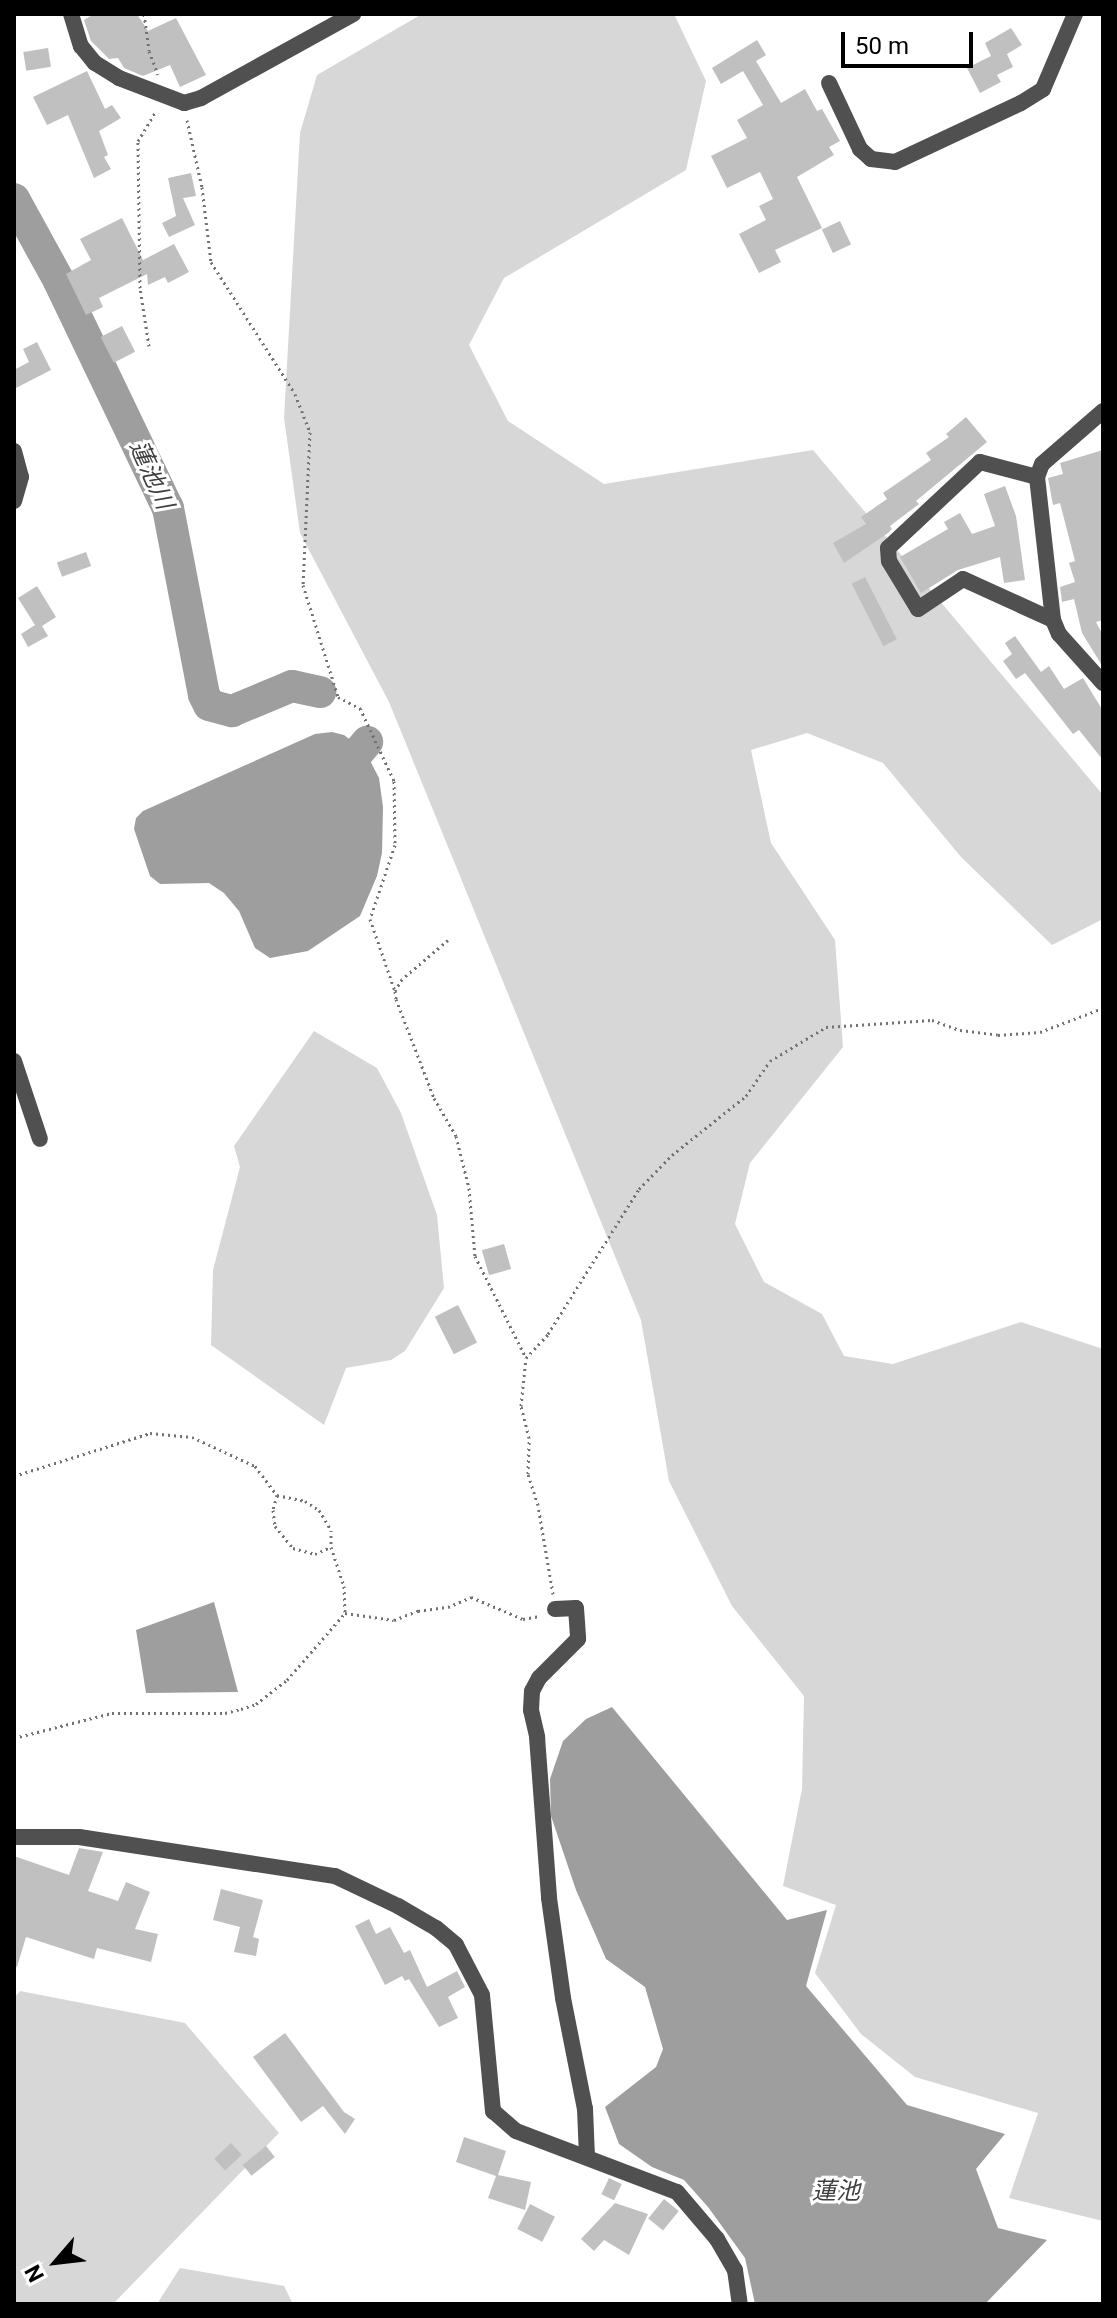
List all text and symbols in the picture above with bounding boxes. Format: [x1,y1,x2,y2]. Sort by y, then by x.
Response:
scale bar [845,16,977,66]
text: 50 m [855,32,909,60]
water label: 蓮池川 [123,436,179,514]
water label: 蓮池 [812,2178,860,2206]
north arrow [16,2222,96,2302]
text: N [20,2261,49,2286]

